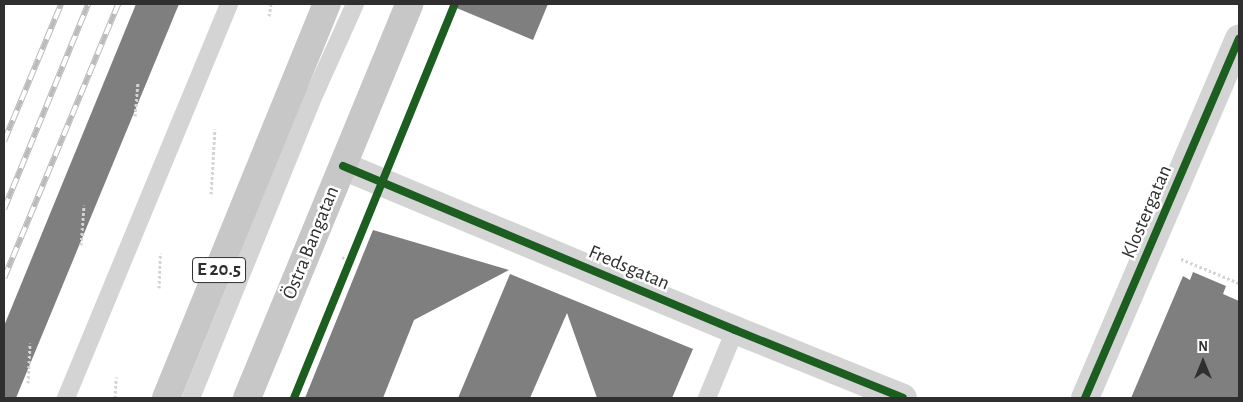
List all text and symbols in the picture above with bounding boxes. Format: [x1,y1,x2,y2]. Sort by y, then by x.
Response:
street label: Klostergatan [1117,162,1177,262]
street label: Östra Bangatan [277,183,345,303]
street label: Fredsgatan [585,240,673,296]
road number: E 20.5 [192,254,246,286]
north arrow [1178,337,1228,387]
text: N [1198,340,1208,354]

